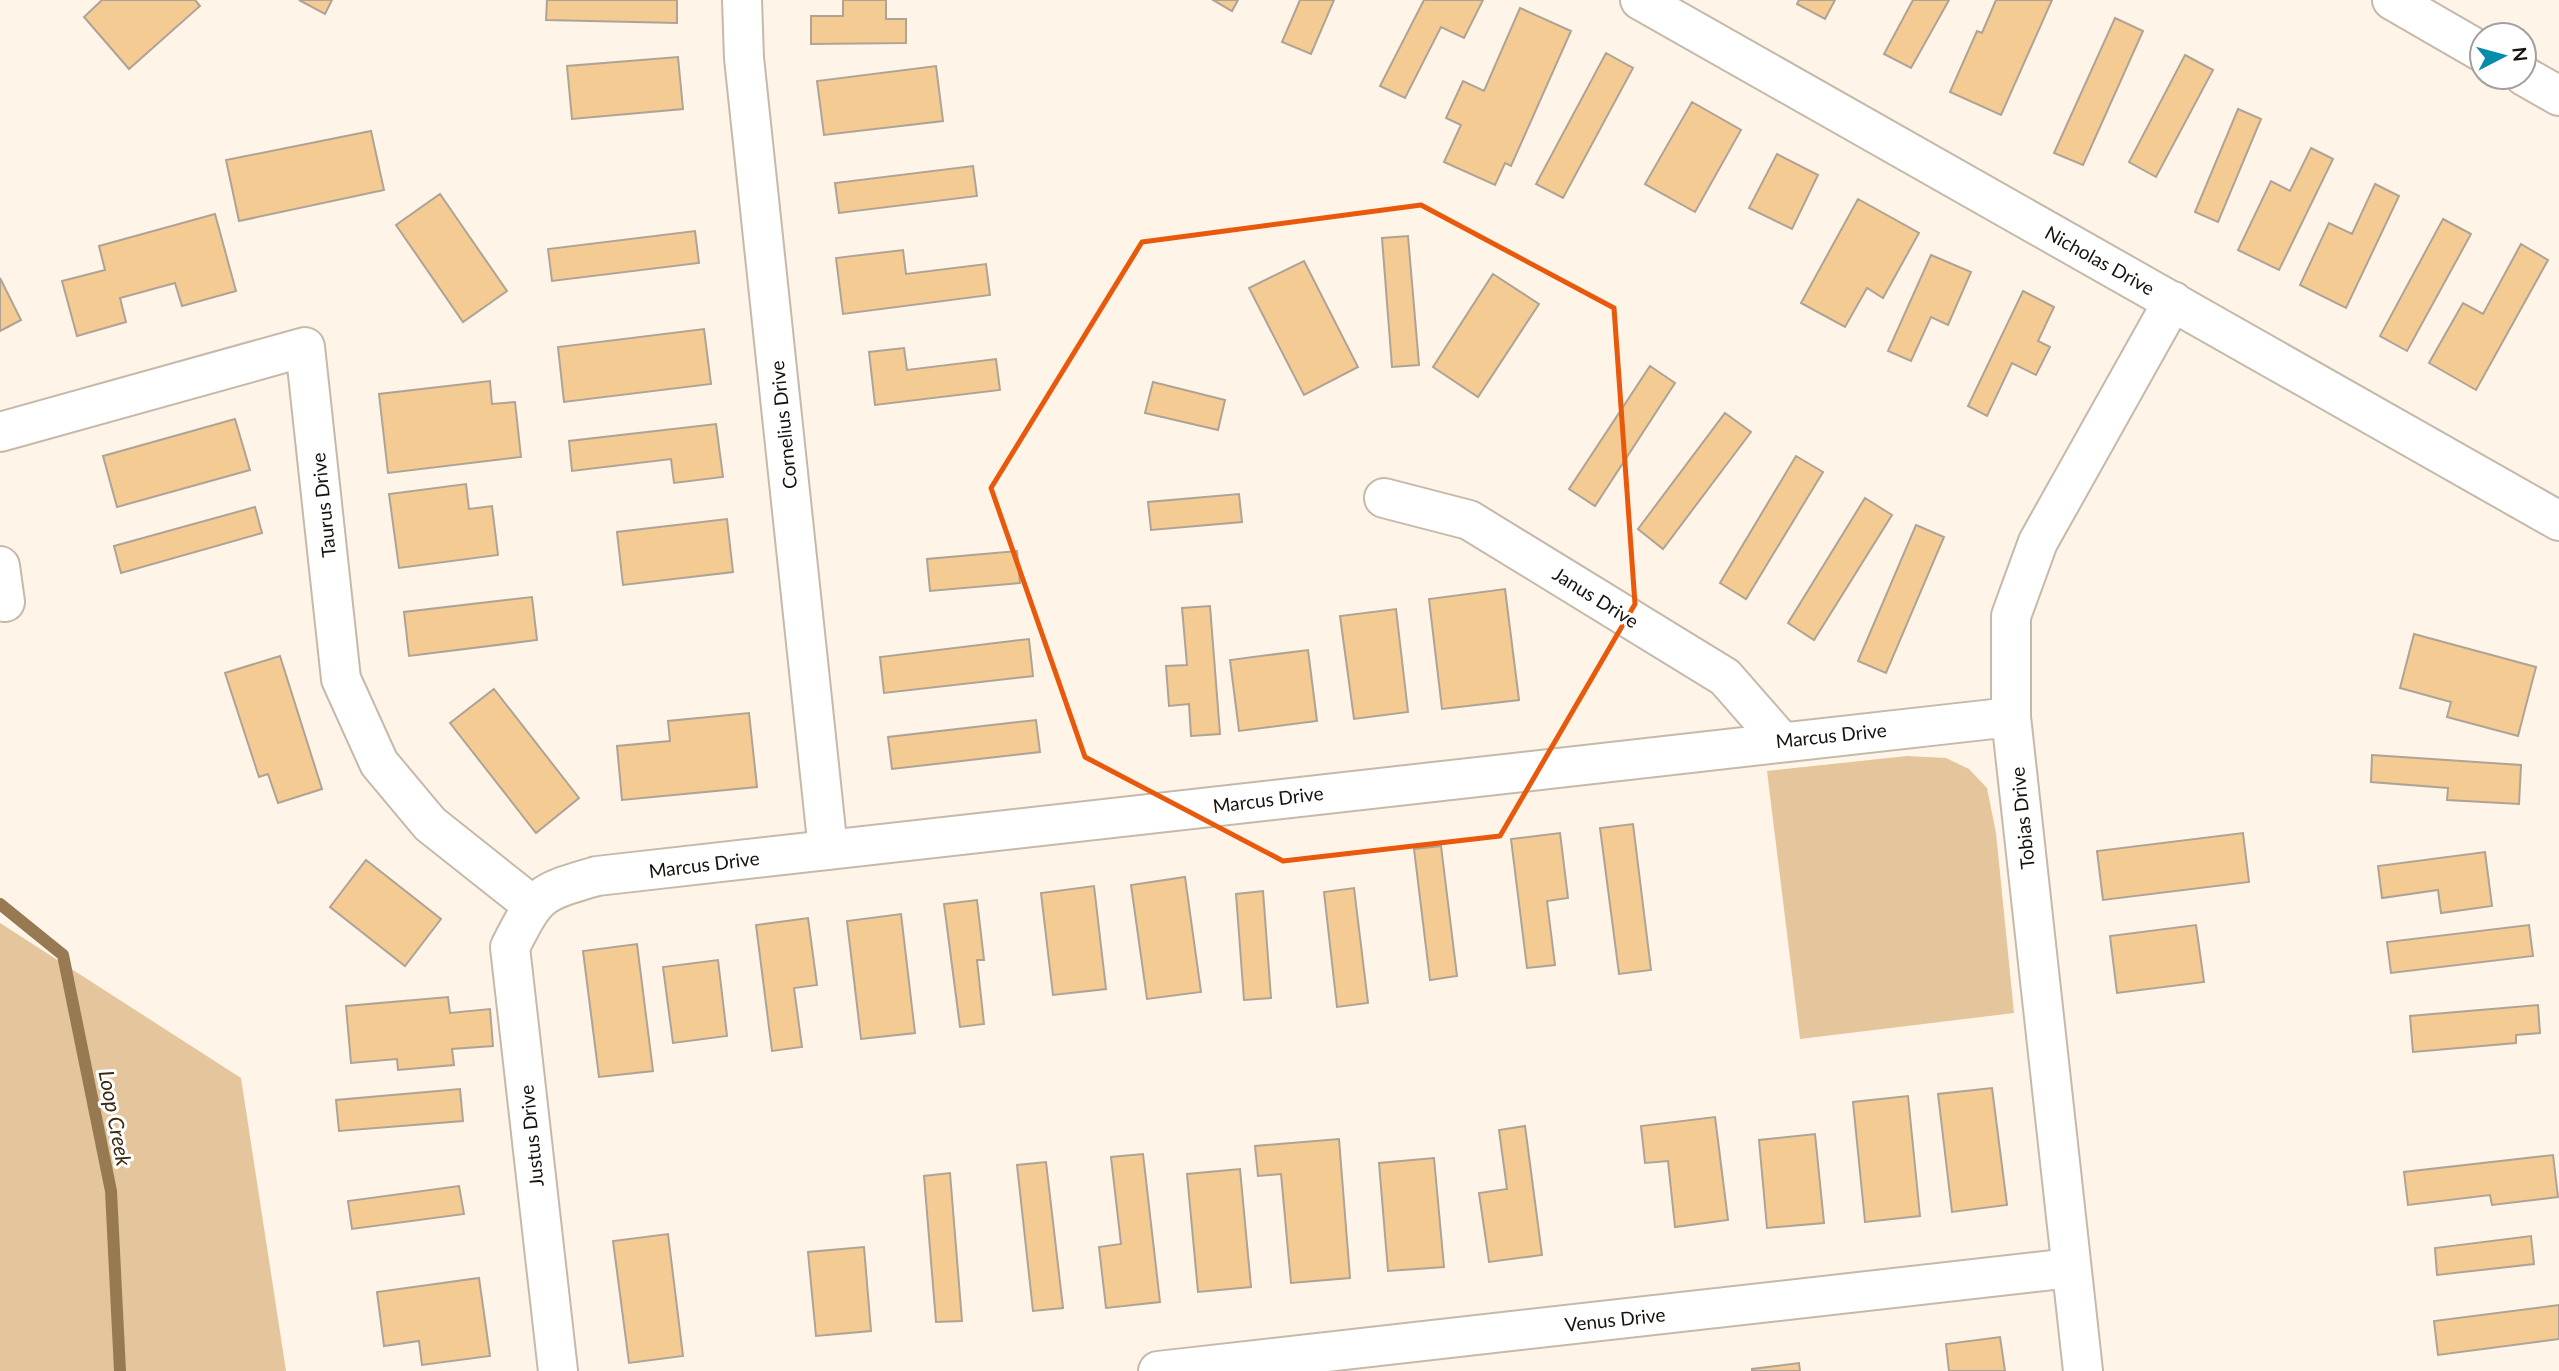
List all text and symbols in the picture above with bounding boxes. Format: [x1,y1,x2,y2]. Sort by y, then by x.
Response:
north arrow [2468,21,2538,91]
text: N [2508,46,2533,63]
street label: Nicholas Drive [2041,220,2159,300]
street label: Cornelius Drive [765,360,801,490]
street label: Taurus Drive [306,452,340,558]
street label: Janus Drive [1549,562,1643,632]
street label: Marcus Drive [1774,718,1888,752]
street label: Tobias Drive [2005,766,2039,870]
street label: Marcus Drive [1211,781,1325,817]
street label: Marcus Drive [647,846,761,882]
water label: Loop Creek [94,1068,138,1169]
street label: Justus Drive [514,1084,548,1188]
street label: Venus Drive [1564,1302,1666,1336]

